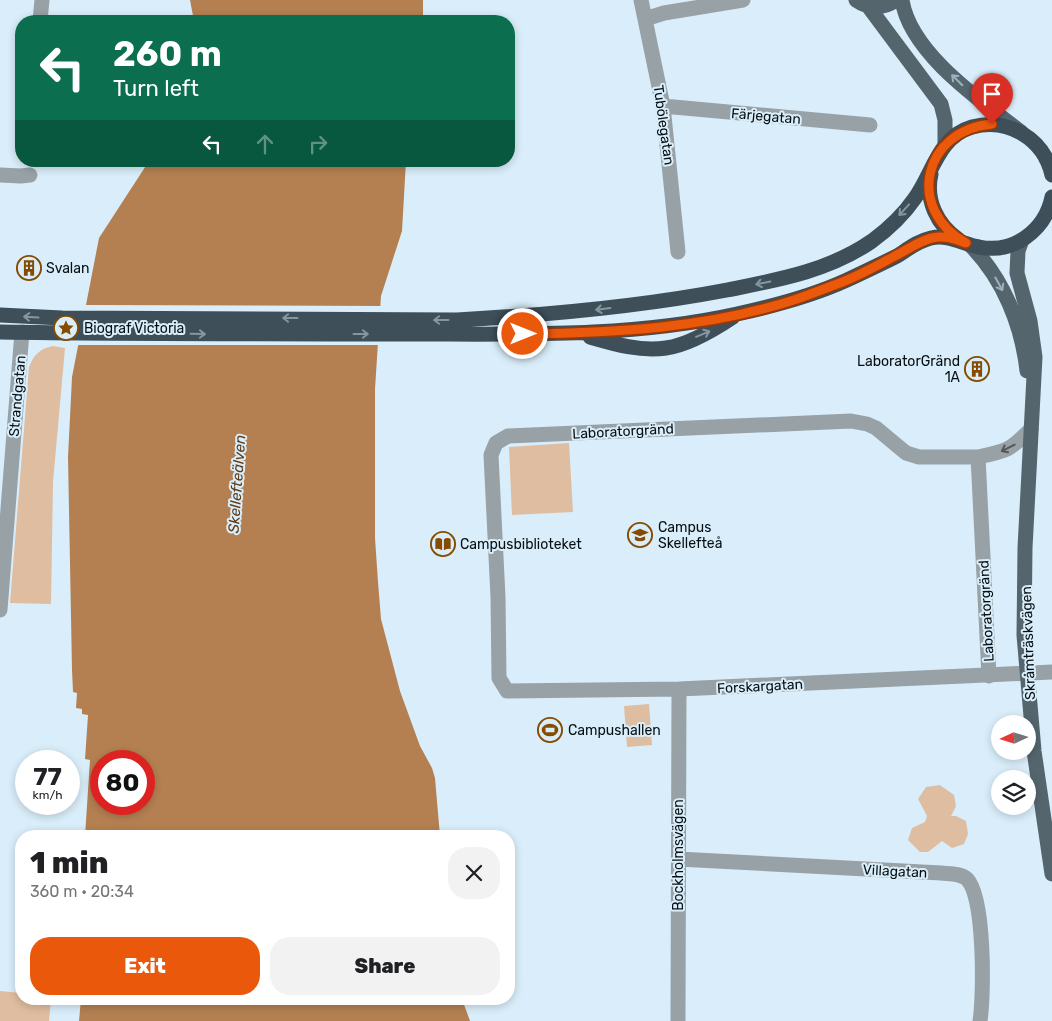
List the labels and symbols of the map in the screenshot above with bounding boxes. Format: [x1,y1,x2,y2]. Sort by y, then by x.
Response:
pin [971,73,1013,124]
one-way arrow [950,74,963,86]
street label: Tubölegatan [649,84,678,166]
street label: Färjegatan [730,105,802,128]
one-way arrow [898,203,910,216]
building icon: Svalan [16,255,42,281]
place label: Svalan [46,260,89,277]
one-way arrow [994,276,1004,291]
one-way arrow [755,278,771,288]
one-way arrow [595,304,611,314]
position arrow [496,307,548,359]
one-way arrow [23,312,39,321]
one-way arrow [282,313,298,323]
place icon: Biograf Victoria [53,315,79,341]
one-way arrow [433,315,449,324]
place label: Biograf Victoria [84,320,184,337]
one-way arrow [190,329,206,339]
one-way arrow [352,329,368,339]
one-way arrow [695,329,710,339]
place label: LaboratorGränd 1A [857,353,961,386]
street label: Strandgatan [5,355,30,437]
building icon: LaboratorGränd 1A [964,356,990,382]
street label: Laboratorgränd [572,420,674,443]
water label: Skellefteälven [225,434,249,534]
one-way arrow [1000,444,1015,454]
place label: Campus Skellefteå [658,519,722,552]
school or university icon: Campus Skellefteå [627,522,653,548]
library icon: Campusbiblioteket [430,531,456,557]
place label: Campusbiblioteket [460,536,582,553]
street label: Laboratorgränd [975,560,998,662]
street label: Skråmträskvägen [1018,586,1039,700]
street label: Forskargatan [717,676,804,697]
north arrow [991,715,1036,760]
sports icon: Campushallen [537,717,563,743]
place label: Campushallen [568,722,661,739]
speed limit sign: 80 [90,750,155,815]
street label: Bockholmsvägen [670,799,687,911]
street label: Villagatan [862,861,928,882]

